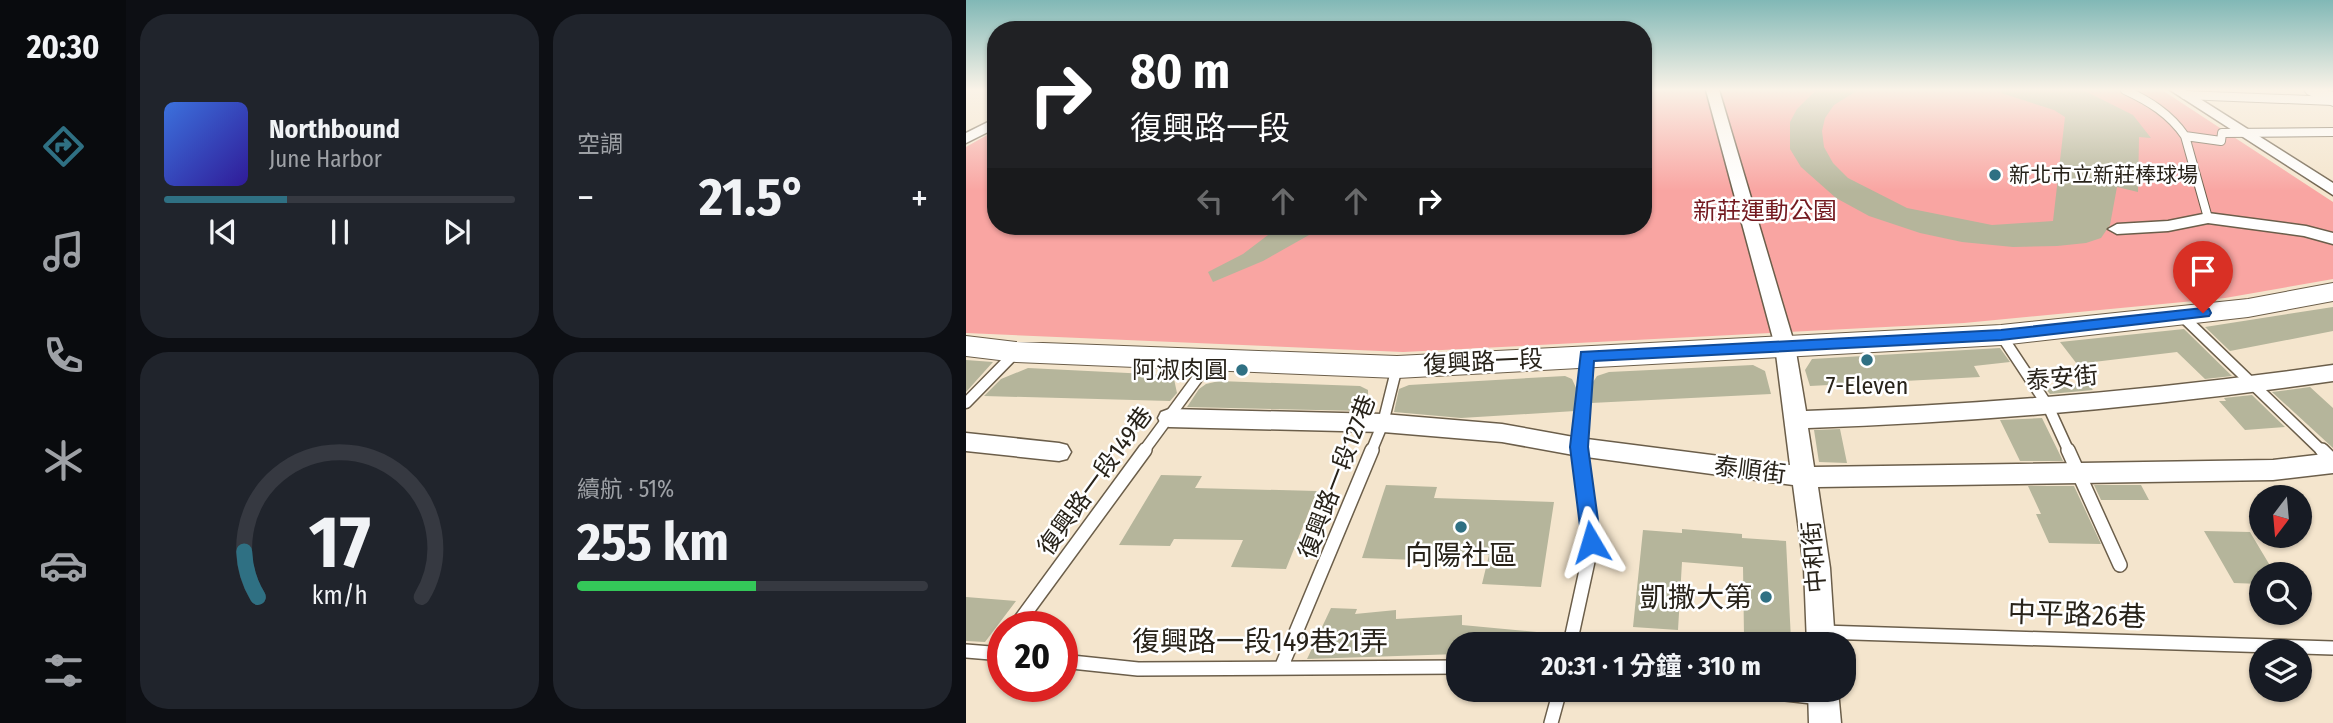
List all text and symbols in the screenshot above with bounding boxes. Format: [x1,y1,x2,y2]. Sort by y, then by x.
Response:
text: 20:30 [27,28,99,66]
text: 80 m [1130,42,1230,101]
icon: right [1015,49,1106,140]
text: 復興路一段 [1130,109,1290,147]
text: Northbound [269,114,400,145]
icon: directions [39,122,88,171]
text: 空調 [577,130,623,158]
text: June Harbor [269,145,382,173]
place label: 新北市立新莊棒球場 [2009,162,2198,188]
text: 21.5° [699,166,806,229]
marker: 新北市立新莊棒球場 [1987,167,2003,183]
text: − [577,175,594,221]
text: + [911,175,928,221]
icon: left [1191,182,1229,220]
icon: ahead [1264,182,1302,220]
icon: ahead [1337,182,1375,220]
icon: right [1410,182,1448,220]
park label: 新莊運動公園 [1693,197,1837,225]
icon: previous [204,213,242,251]
icon: pause [321,213,359,251]
icon: next [438,213,476,251]
icon: music [39,227,88,276]
pin [2173,241,2233,313]
icon: arrive [2184,252,2222,290]
icon: phone [39,331,88,380]
street label: 復興路一段 [1422,345,1544,379]
marker: 7-Eleven [1859,352,1875,368]
place label: 阿淑肉圓 [1132,356,1228,384]
street label: 泰安街 [2025,361,2099,395]
marker: 阿淑肉圓 [1234,362,1250,378]
place label: 7-Eleven [1826,372,1908,400]
street label: 復興路一段127巷 [1293,391,1381,563]
street label: 復興路一段149巷 [1032,401,1158,561]
icon: climate [39,436,88,485]
street label: 泰順街 [1713,452,1787,488]
text: 續航 · 51% [577,475,674,503]
north arrow [2249,485,2312,548]
map controls [2249,485,2312,702]
text: 17 [309,499,370,586]
position arrow [1554,505,1628,579]
text: 255 km [577,511,729,574]
marker: 向陽社區 [1453,519,1469,535]
street label: 中和街 [1797,520,1831,594]
place label: 向陽社區 [1405,539,1517,572]
icon: car [39,541,88,590]
button: search [2249,562,2312,625]
text: km/h [312,580,367,610]
place label: 凱撒大第 [1640,581,1752,614]
marker: 凱撒大第 [1758,589,1774,605]
street label: 中平路26巷 [2007,596,2147,633]
speed limit sign: 20 [987,611,1078,702]
street label: 復興路一段149巷21弄 [1132,625,1388,658]
button: layers [2249,639,2312,702]
icon: filters [39,646,88,695]
text: 20:31 · 1 分鐘 · 310 m [1541,651,1761,682]

